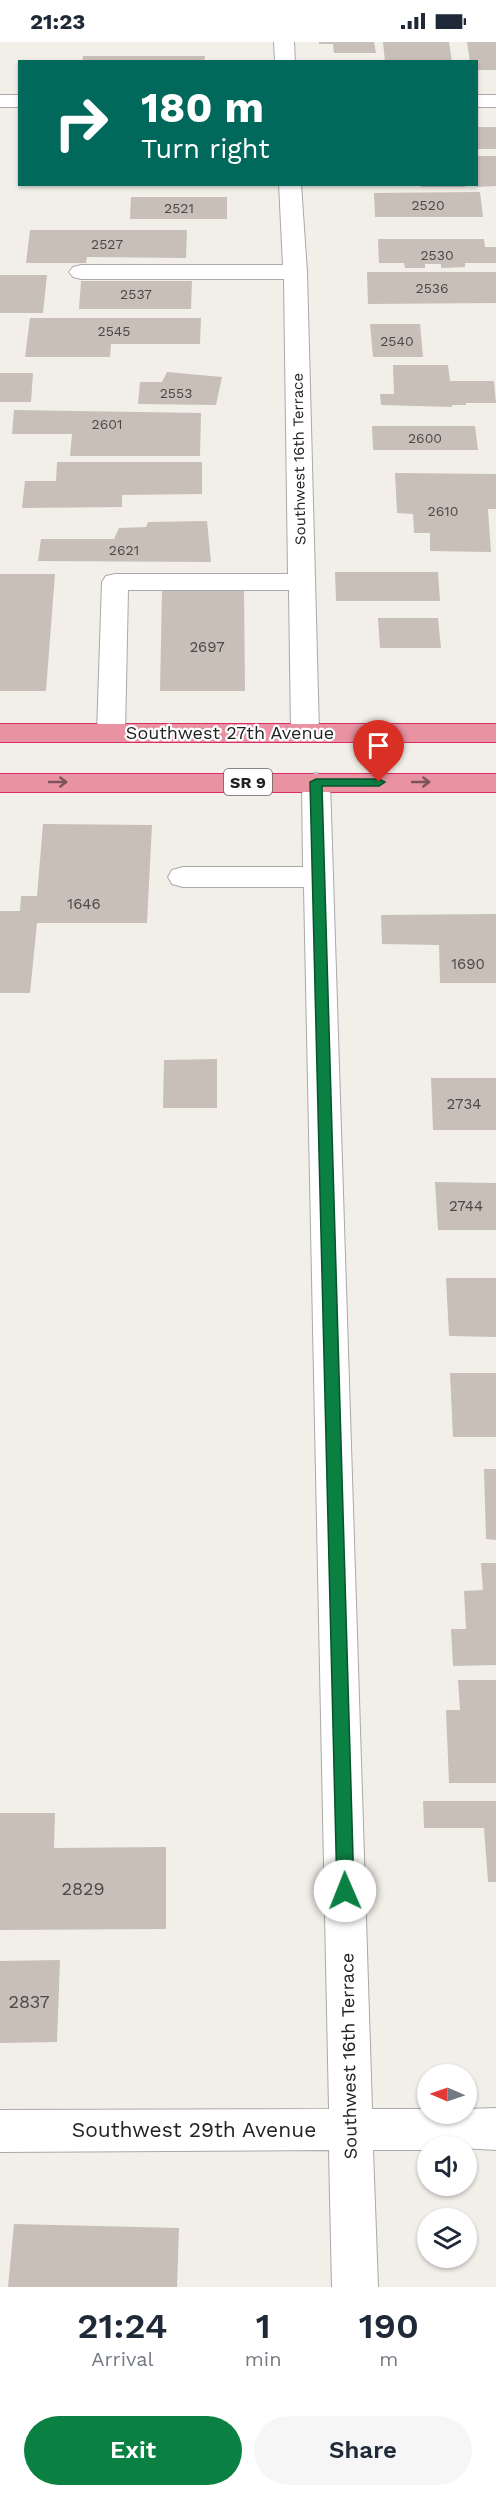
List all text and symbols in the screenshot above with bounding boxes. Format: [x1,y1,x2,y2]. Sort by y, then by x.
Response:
text: 21:23 [30,9,85,34]
text: 180 m [141,83,264,132]
icon: right [42,84,120,162]
text: Turn right [141,133,270,165]
house number: 2520 [411,197,445,213]
house number: 2521 [164,200,194,216]
house number: 2527 [91,236,123,252]
house number: 2530 [420,247,454,263]
house number: 2536 [416,280,448,296]
house number: 2537 [120,286,152,302]
house number: 2545 [97,323,131,339]
house number: 2540 [380,333,414,349]
street label: Southwest 16th Terrace [288,373,310,545]
house number: 2553 [160,385,192,401]
house number: 2601 [92,416,122,432]
house number: 2600 [408,430,442,446]
house number: 2610 [428,503,458,519]
house number: 2621 [109,542,139,558]
house number: 2697 [189,638,225,656]
pin [353,720,404,782]
street label: Southwest 27th Avenue [126,722,334,743]
icon: arrive [362,729,395,762]
road number: SR 9 [224,769,272,795]
one-way arrow [411,776,431,788]
one-way arrow [48,777,68,788]
house number: 1646 [67,895,101,913]
house number: 1690 [451,955,485,973]
house number: 2734 [447,1095,481,1113]
house number: 2744 [449,1197,483,1215]
position arrow [313,1859,377,1923]
house number: 2829 [61,1878,105,1899]
street label: Southwest 16th Terrace [336,1953,361,2159]
house number: 2837 [8,1991,50,2012]
north arrow [417,2064,477,2124]
map controls [417,2064,477,2268]
street label: Southwest 29th Avenue [72,2117,316,2142]
button: sound [417,2136,477,2196]
button: layers [417,2208,477,2268]
text: 21:24 [77,2305,168,2347]
text: 1 [256,2305,271,2347]
text: 190 [359,2305,419,2347]
text: Arrival [91,2347,154,2371]
text: min [245,2347,282,2371]
text: m [379,2347,398,2371]
button: Exit [24,2416,242,2485]
button: Share [254,2416,472,2485]

